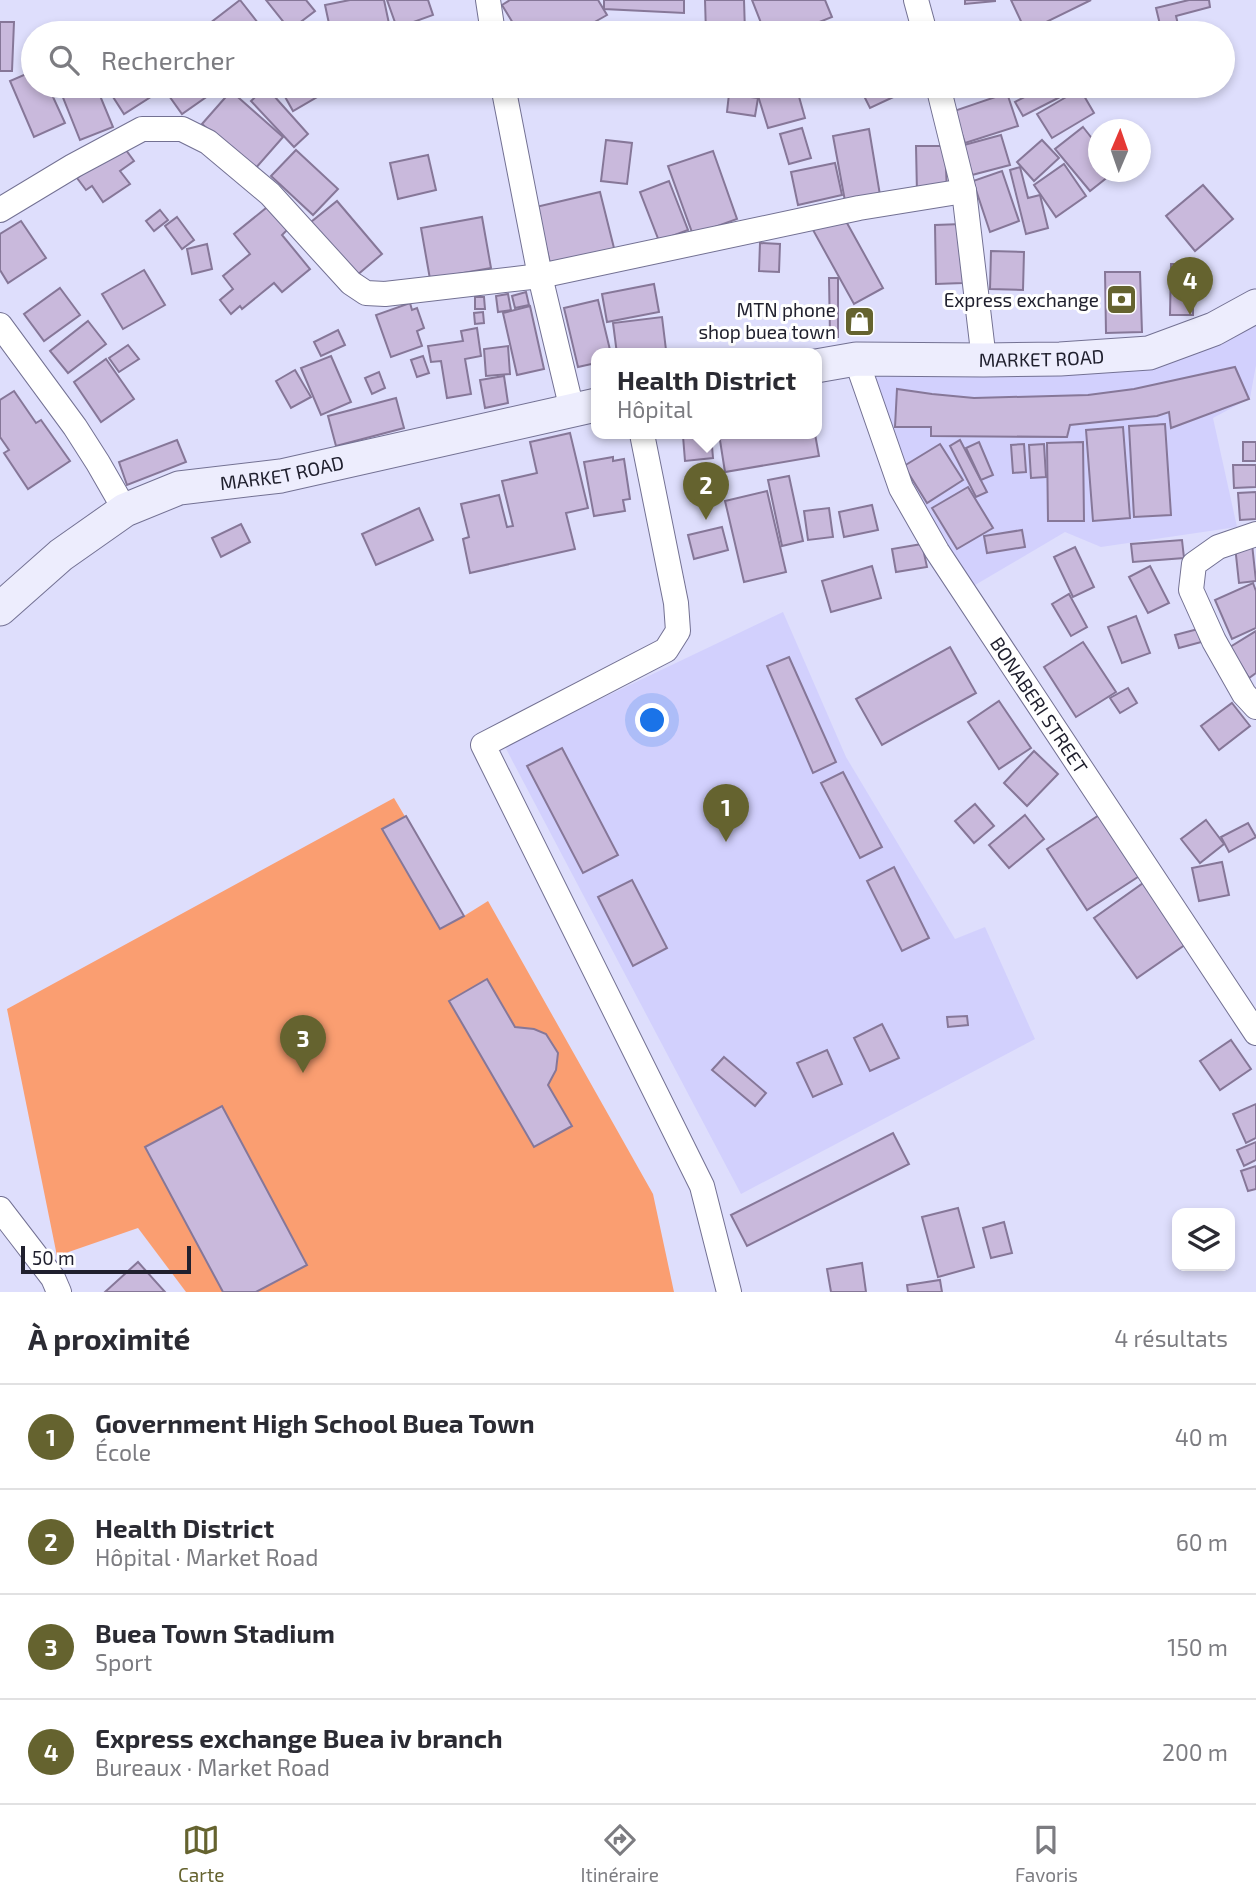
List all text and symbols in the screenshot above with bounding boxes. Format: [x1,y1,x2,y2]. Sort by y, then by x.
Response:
search box [21,21,1235,98]
icon: search [45,41,83,79]
text: Rechercher [101,44,235,75]
north arrow [1088,119,1151,182]
pin: 4 [1167,257,1213,315]
bank icon: Express exchange [1105,283,1139,317]
place label: Express exchange [944,288,1099,311]
place label: MTN phone shop buea town [698,298,836,343]
shop icon: MTN phone shop buea town [842,304,876,338]
street label: MARKET ROAD [978,344,1105,371]
popup [591,348,822,439]
text: Health District [617,364,796,395]
text: Hôpital [617,395,693,423]
street label: MARKET ROAD [218,450,346,494]
pin: 2 [683,462,729,520]
street label: BONABERI STREET [986,632,1093,777]
your location [635,703,669,737]
pin: 1 [703,784,749,842]
pin: 3 [280,1015,326,1073]
map controls [1172,1208,1235,1271]
button: layers [1172,1208,1235,1271]
scale bar [21,1243,191,1275]
text: 50 m [32,1246,75,1269]
text: À proximité [28,1320,190,1356]
text: 4 résultats [1114,1324,1228,1352]
text: Government High School Buea Town [95,1407,535,1438]
text: 1 [46,1423,56,1451]
text: 40 m [1175,1423,1228,1451]
text: École [95,1438,151,1466]
text: Health District [95,1512,274,1543]
text: 2 [44,1528,58,1556]
text: 60 m [1176,1528,1228,1556]
text: Hôpital · Market Road [95,1543,318,1571]
text: Buea Town Stadium [95,1617,335,1648]
text: 3 [44,1633,58,1661]
text: 150 m [1167,1633,1228,1661]
text: Sport [95,1648,152,1676]
text: Express exchange Buea iv branch [95,1722,503,1753]
text: 4 [44,1738,58,1766]
text: 200 m [1162,1738,1228,1766]
text: Bureaux · Market Road [95,1753,330,1781]
tab: Carte [178,1821,224,1886]
tab: Itinéraire [580,1821,659,1886]
tab: Favoris [1015,1821,1078,1886]

